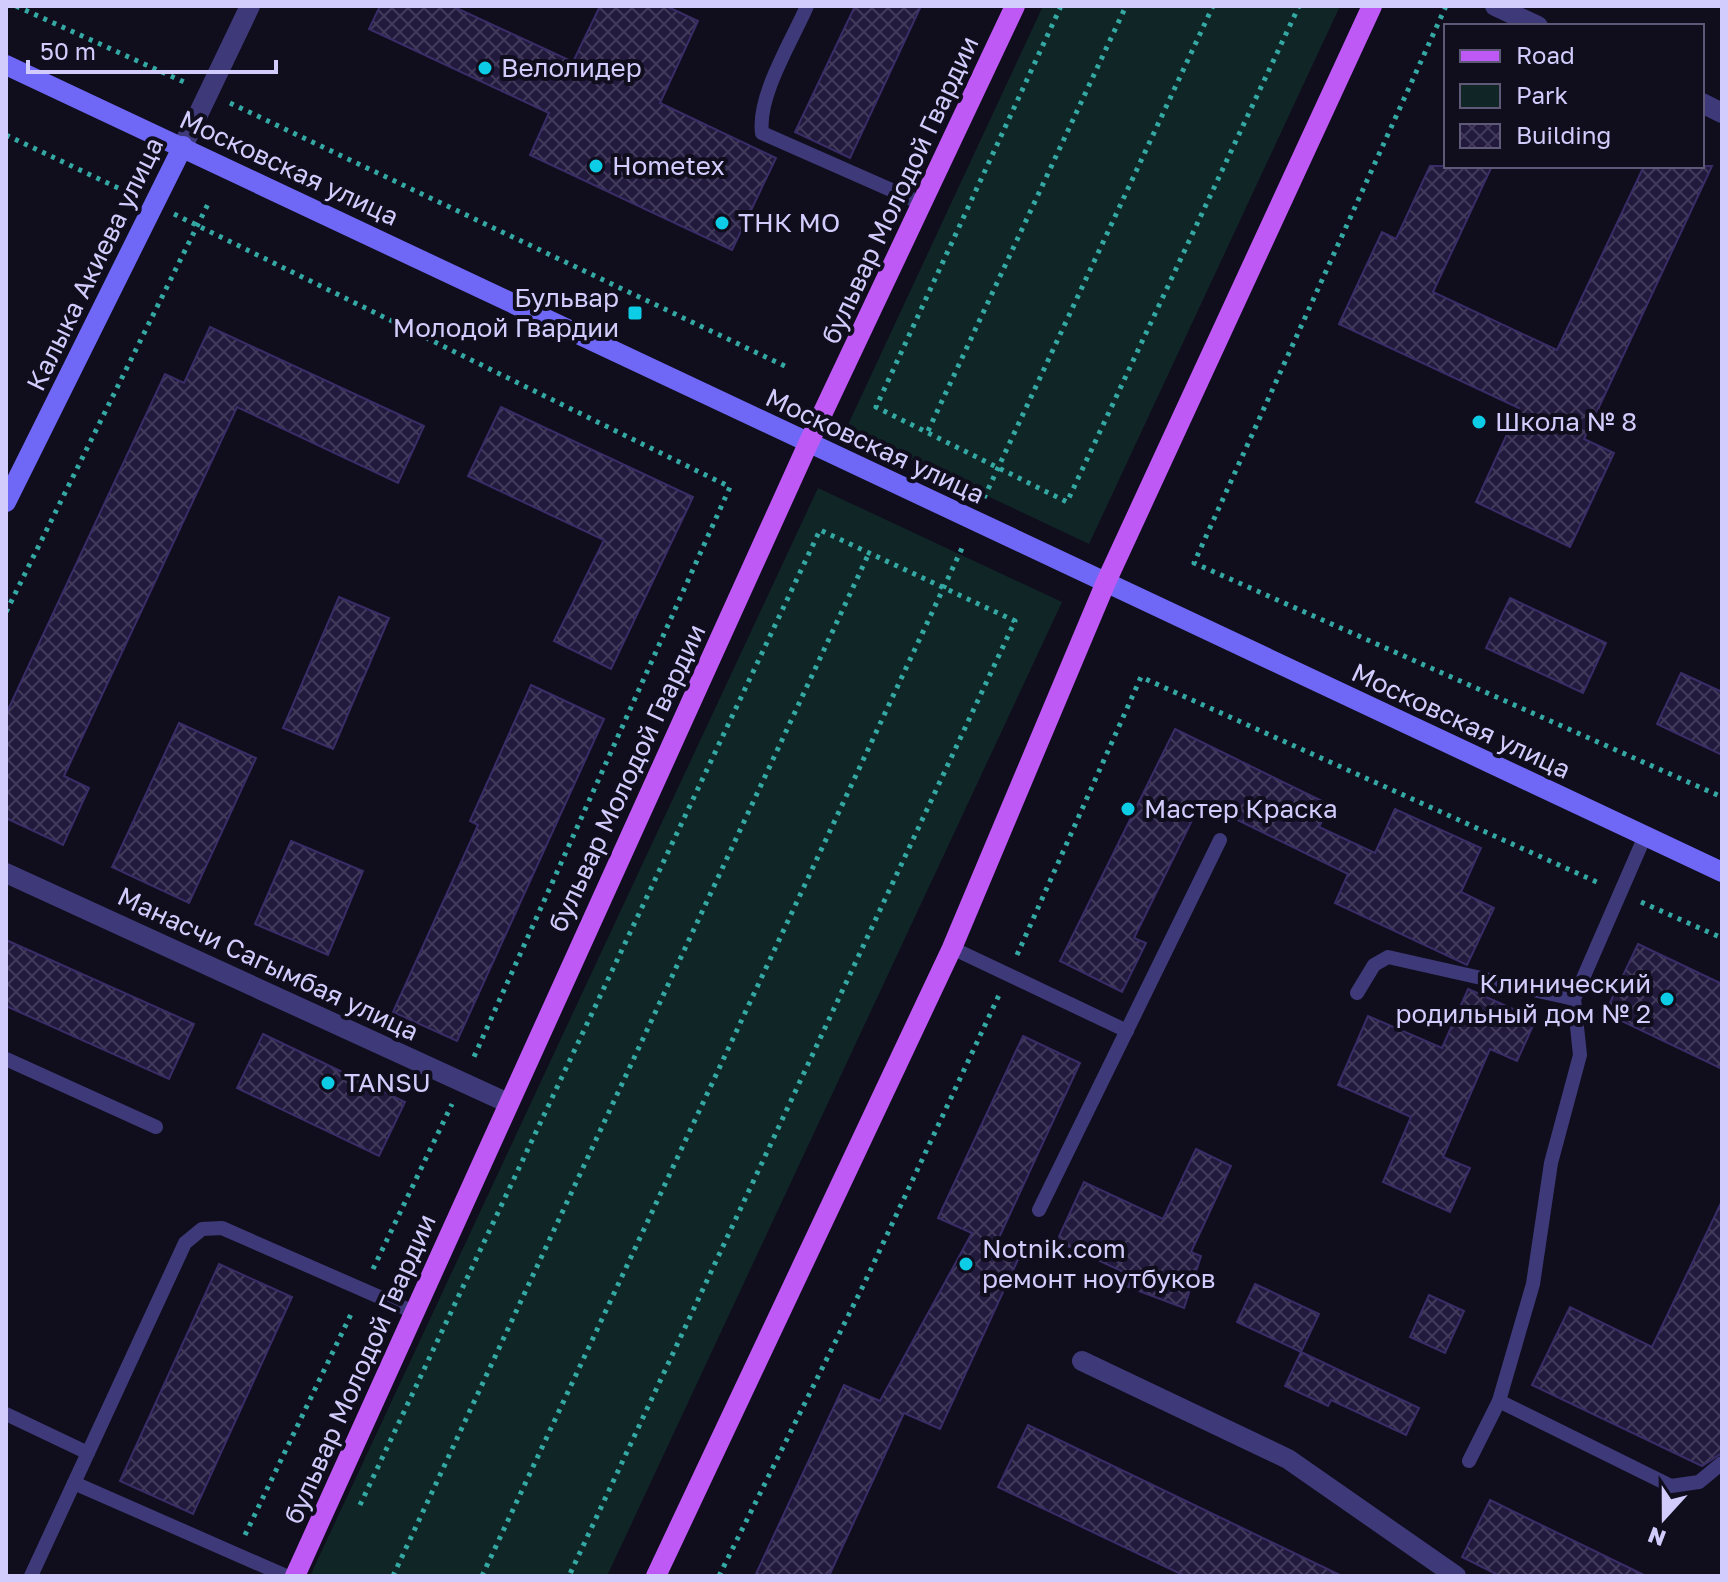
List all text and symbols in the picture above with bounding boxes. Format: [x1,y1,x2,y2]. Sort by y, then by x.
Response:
scale bar [28,24,276,74]
legend [1444,24,1704,168]
street label: бульвар Молодой Гвардии [815,31,985,349]
text: 50 m [40,36,96,65]
text: Road [1516,40,1575,69]
place label: Велолидер [501,52,642,83]
marker: Велолидер [476,59,494,77]
text: Park [1516,80,1568,109]
street label: Московская улица [175,103,404,232]
text: Building [1516,120,1611,149]
street label: Калыка Акиева улица [20,132,169,396]
place label: Hometex [612,150,725,181]
marker: Hometex [587,157,605,175]
place label: ТНК МО [738,207,840,238]
marker: ТНК МО [713,214,731,232]
place label: Бульвар Молодой Гвардии [393,282,619,343]
marker: Бульвар Молодой Гвардии [626,304,644,322]
street label: Московская улица [761,381,990,510]
place label: Школа № 8 [1495,406,1637,437]
marker: Школа № 8 [1470,413,1488,431]
street label: бульвар Молодой Гвардии [542,619,712,937]
street label: Московская улица [1347,656,1576,785]
place label: Мастер Краска [1144,793,1338,824]
marker: Мастер Краска [1119,800,1137,818]
street label: Манасчи Сагымбая улица [113,880,424,1047]
place label: Клинический родильный дом № 2 [1395,968,1651,1029]
marker: Клинический родильный дом № 2 [1658,990,1676,1008]
place label: TANSU [344,1067,431,1098]
marker: TANSU [319,1074,337,1092]
street label: бульвар Молодой Гвардии [277,1209,442,1529]
place label: Notnik.com ремонт ноутбуков [982,1233,1215,1294]
marker: Notnik.com ремонт ноутбуков [957,1255,975,1273]
north arrow [1624,1478,1704,1558]
text: N [1644,1522,1669,1553]

